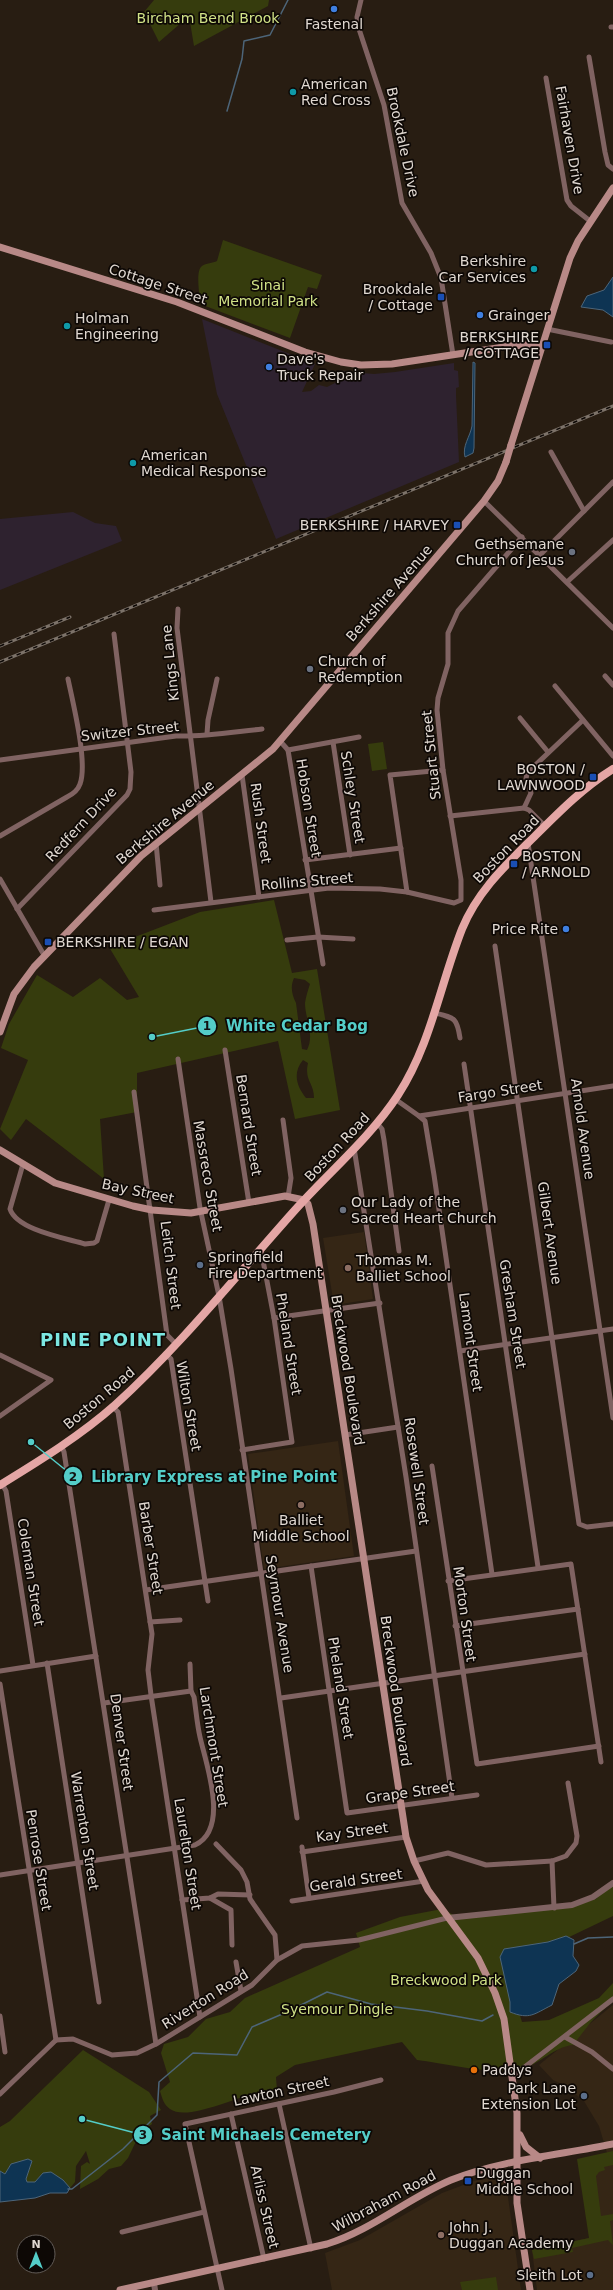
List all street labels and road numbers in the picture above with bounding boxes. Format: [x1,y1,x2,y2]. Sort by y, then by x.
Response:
street label: Fairhaven Drive [553,85,587,195]
street label: Brookdale Drive [384,86,422,198]
street label: Cottage Street [107,261,210,308]
street label: Berkshire Avenue [343,541,435,645]
street label: Kings Lane [158,624,182,702]
street label: Stuart Street [418,709,444,801]
street label: Switzer Street [80,718,180,744]
street label: Schley Street [338,750,368,845]
street label: Hobson Street [293,758,325,859]
street label: Berkshire Avenue [113,776,217,868]
street label: Rush Street [247,782,275,865]
street label: Redfern Drive [42,783,120,865]
street label: Boston Road [470,812,542,886]
street label: Rollins Street [260,869,354,893]
street label: Bernard Street [233,1073,265,1177]
street label: Fargo Street [457,1076,544,1106]
street label: Arnold Avenue [568,1077,598,1181]
street label: Boston Road [301,1109,373,1185]
street label: Massreco Street [190,1119,226,1233]
street label: Bay Street [100,1176,176,1207]
street label: Gilbert Avenue [535,1180,565,1286]
street label: Leitch Street [158,1220,184,1311]
street label: Gresham Street [496,1258,530,1370]
street label: Lamont Street [456,1291,486,1393]
street label: Pheland Street [273,1292,305,1397]
street label: Breckwood Boulevard [328,1294,368,1446]
street label: Wilton Street [173,1360,205,1453]
street label: Boston Road [60,1364,138,1432]
street label: Rosewell Street [402,1416,433,1526]
street label: Barber Street [136,1500,166,1596]
street label: Coleman Street [15,1517,48,1628]
street label: Seymour Avenue [263,1554,297,1674]
street label: Morton Street [450,1565,480,1663]
street label: Breckwood Boulevard [377,1615,415,1767]
street label: Pheland Street [325,1636,357,1741]
street label: Larchmont Street [197,1686,232,1809]
street label: Denver Street [107,1692,137,1792]
street label: Warrenton Street [68,1771,102,1892]
street label: Grape Street [364,1778,456,1806]
street label: Laurelton Street [171,1797,205,1912]
street label: Penrose Street [23,1808,55,1912]
street label: Kay Street [315,1819,390,1845]
street label: Gerald Street [309,1865,404,1894]
street label: Riverton Road [159,1966,251,2032]
street label: Lawton Street [232,2073,331,2109]
street label: Arliss Street [248,2164,282,2251]
street label: Wilbraham Road [329,2167,439,2235]

